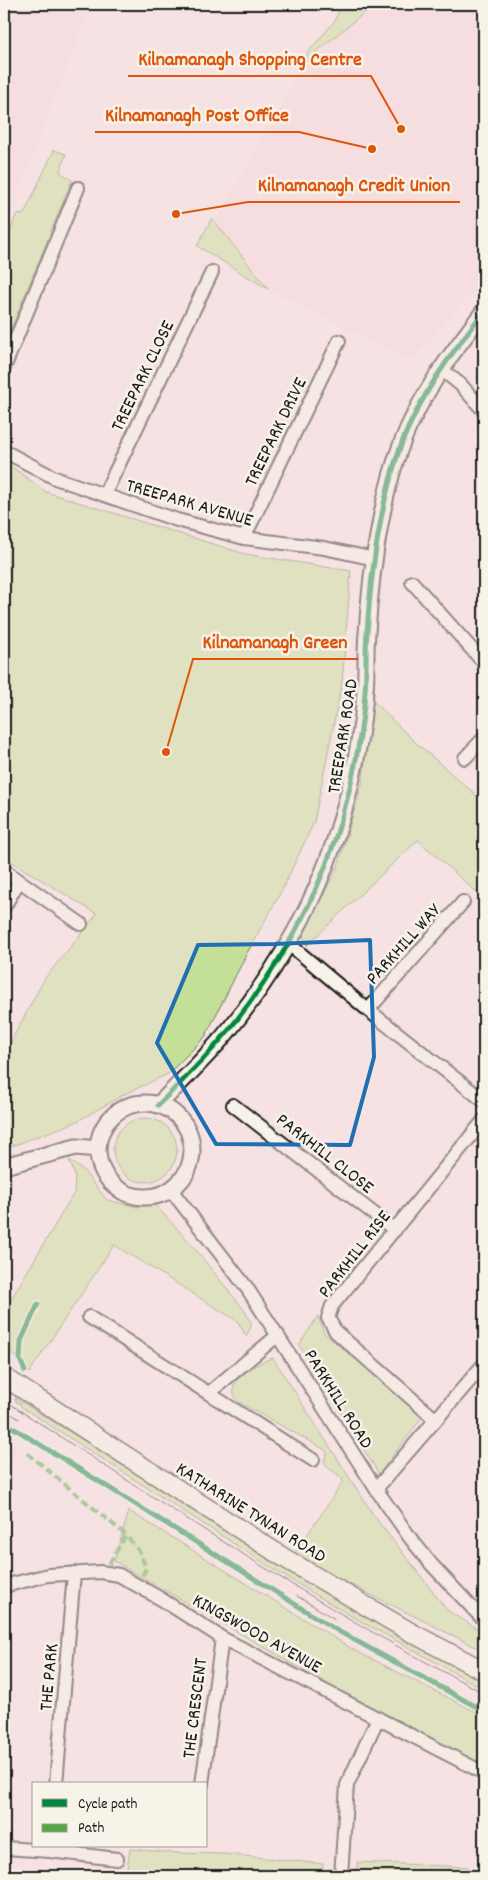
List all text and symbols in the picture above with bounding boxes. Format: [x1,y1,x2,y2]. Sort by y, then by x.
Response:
callout: Kilnamanagh Shopping Centre [128,41,371,76]
text: Kilnamanagh Shopping Centre [138,47,362,75]
callout: Kilnamanagh Post Office [95,97,299,132]
text: Kilnamanagh Post Office [105,103,289,131]
callout: Kilnamanagh Credit Union [248,167,460,202]
text: Kilnamanagh Credit Union [258,173,450,201]
street label: TREEPARK CLOSE [106,316,183,437]
street label: TREEPARK DRIVE [239,373,315,492]
street label: TREEPARK AVENUE [122,473,256,535]
callout: Kilnamanagh Green [193,624,358,659]
text: Kilnamanagh Green [203,630,347,658]
street label: TREEPARK ROAD [322,677,367,796]
street label: PARKHILL WAY [361,898,449,992]
street label: PARKHILL CLOSE [269,1108,379,1202]
street label: PARKHILL RISE [313,1205,399,1305]
street label: PARKHILL ROAD [296,1345,378,1455]
street label: KATHARINE TYNAN ROAD [170,1457,331,1571]
street label: KINGSWOOD AVENUE [187,1588,326,1682]
street label: THE PARK [34,1642,67,1712]
street label: THE CRESCENT [177,1656,216,1760]
legend [32,1782,208,1848]
text: Cycle path [78,1794,138,1816]
text: Path [78,1818,104,1840]

